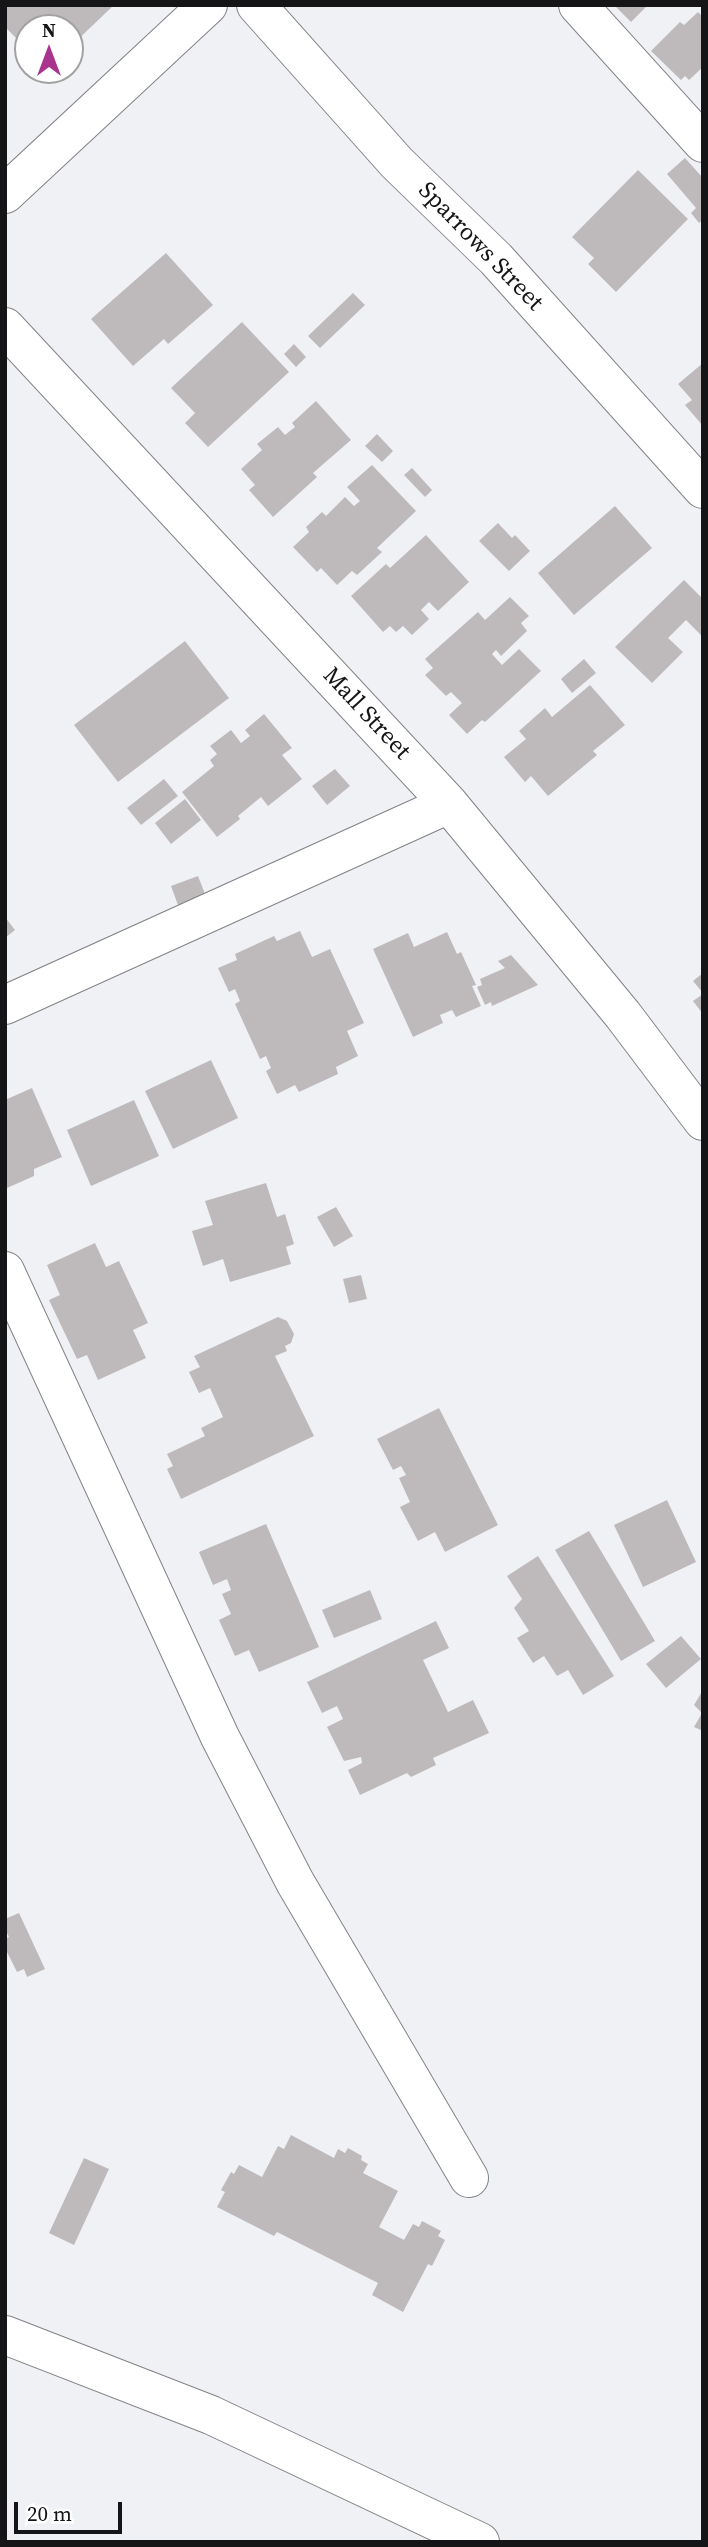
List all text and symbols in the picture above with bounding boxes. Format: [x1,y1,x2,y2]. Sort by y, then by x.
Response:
north arrow [14,14,84,84]
text: N [42,17,56,43]
street label: Sparrows Street [411,177,549,317]
street label: Mall Street [316,662,416,766]
scale bar [18,2488,126,2532]
text: 20 m [27,2499,72,2528]

